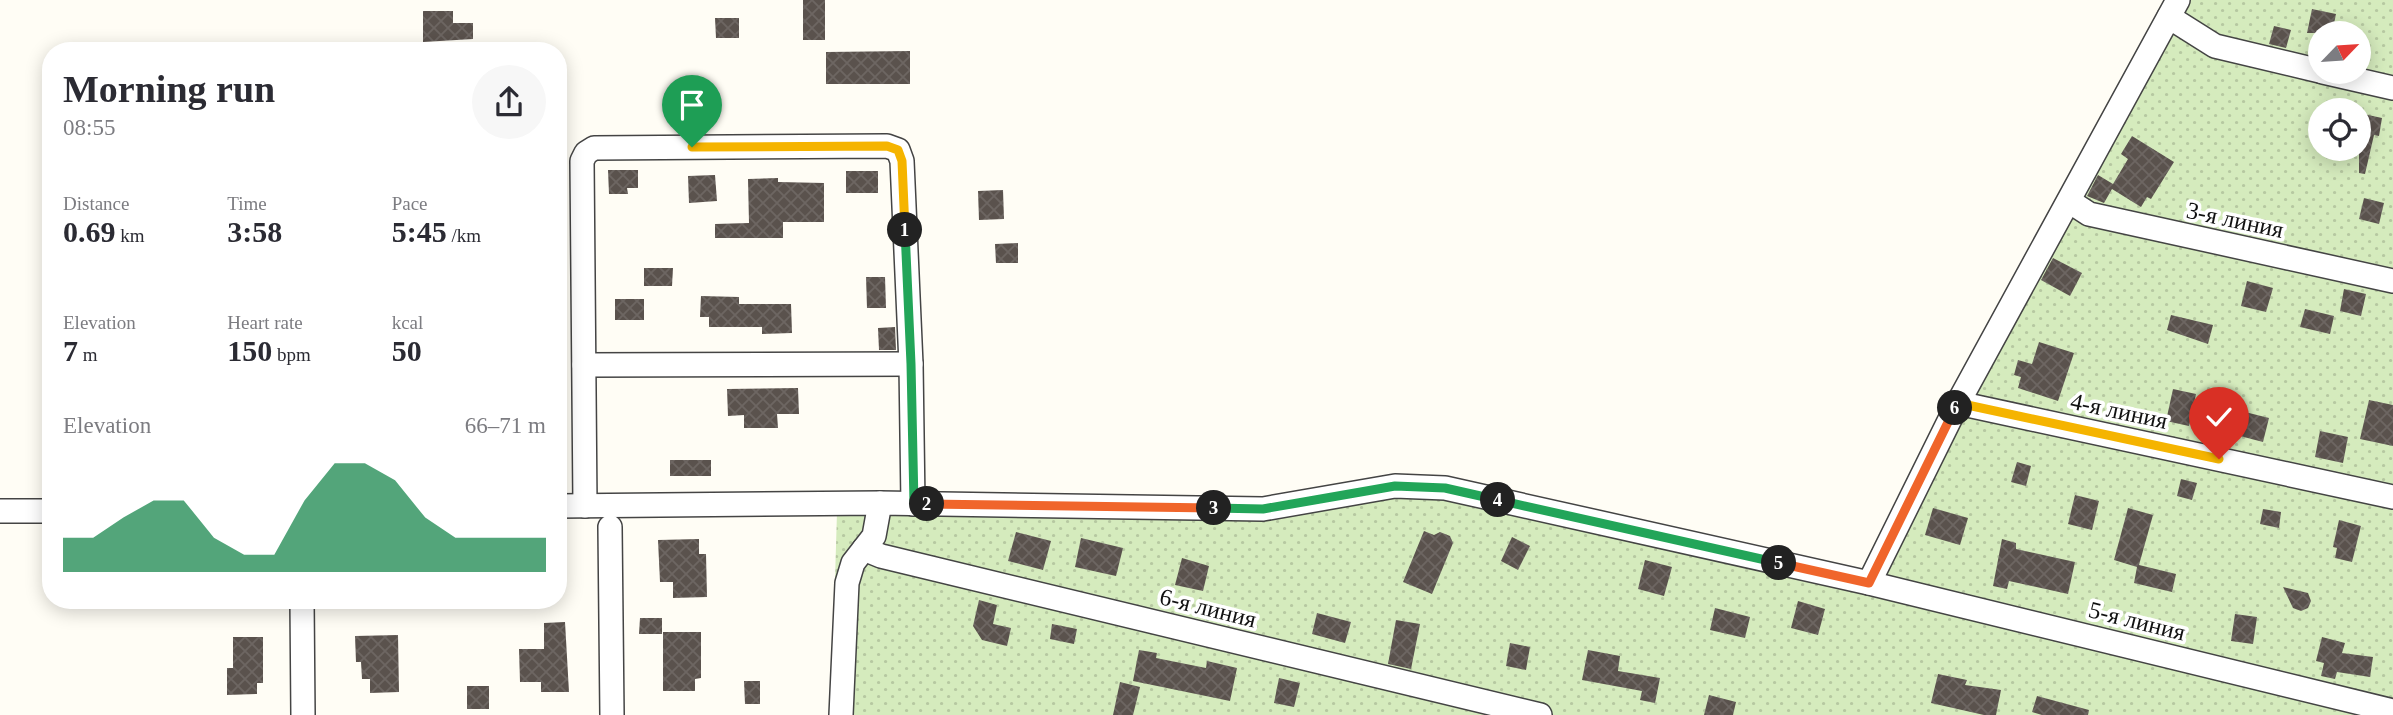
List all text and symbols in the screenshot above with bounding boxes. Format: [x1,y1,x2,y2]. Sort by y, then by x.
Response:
north arrow [2308,21,2371,84]
map controls [2308,21,2371,161]
button: share [472,65,546,139]
text: Morning run [63,68,275,110]
pin [662,75,722,147]
icon: arrive [673,86,711,124]
button: locate [2308,98,2371,161]
text: 08:55 [63,115,115,140]
text: Distance [63,193,129,214]
text: Time [227,193,267,214]
text: Pace [392,193,428,214]
street label: 3-я линия [2184,197,2286,243]
pin: 1 [888,212,922,247]
text: 0.69 [63,215,116,248]
text: 3:58 [227,215,282,248]
text: 5:45 [392,215,447,248]
text: 1 [900,219,909,240]
text: km [116,225,145,246]
text: /km [447,225,481,246]
text: Elevation [63,312,136,333]
text: Heart rate [227,312,303,333]
text: kcal [392,312,423,333]
text: 7 [63,334,78,367]
text: 150 [227,334,272,367]
text: 50 [392,334,422,367]
text: m [78,344,98,365]
text: bpm [272,344,311,365]
pin [2189,387,2249,459]
street label: 4-я линия [2068,388,2170,434]
pin: 6 [1938,390,1972,426]
text: 6 [1950,397,1959,418]
icon: check [2200,398,2238,436]
text: Elevation [63,413,151,438]
text: 66–71 m [465,413,546,438]
pin: 4 [1480,482,1516,518]
pin: 2 [909,486,944,522]
text: 4 [1493,489,1502,510]
pin: 3 [1196,490,1232,526]
text: 2 [922,493,931,514]
text: 3 [1209,497,1218,518]
pin: 5 [1762,546,1796,580]
text: 5 [1774,552,1783,573]
street label: 6-я линия [1157,583,1259,633]
street label: 5-я линия [2086,596,2188,646]

